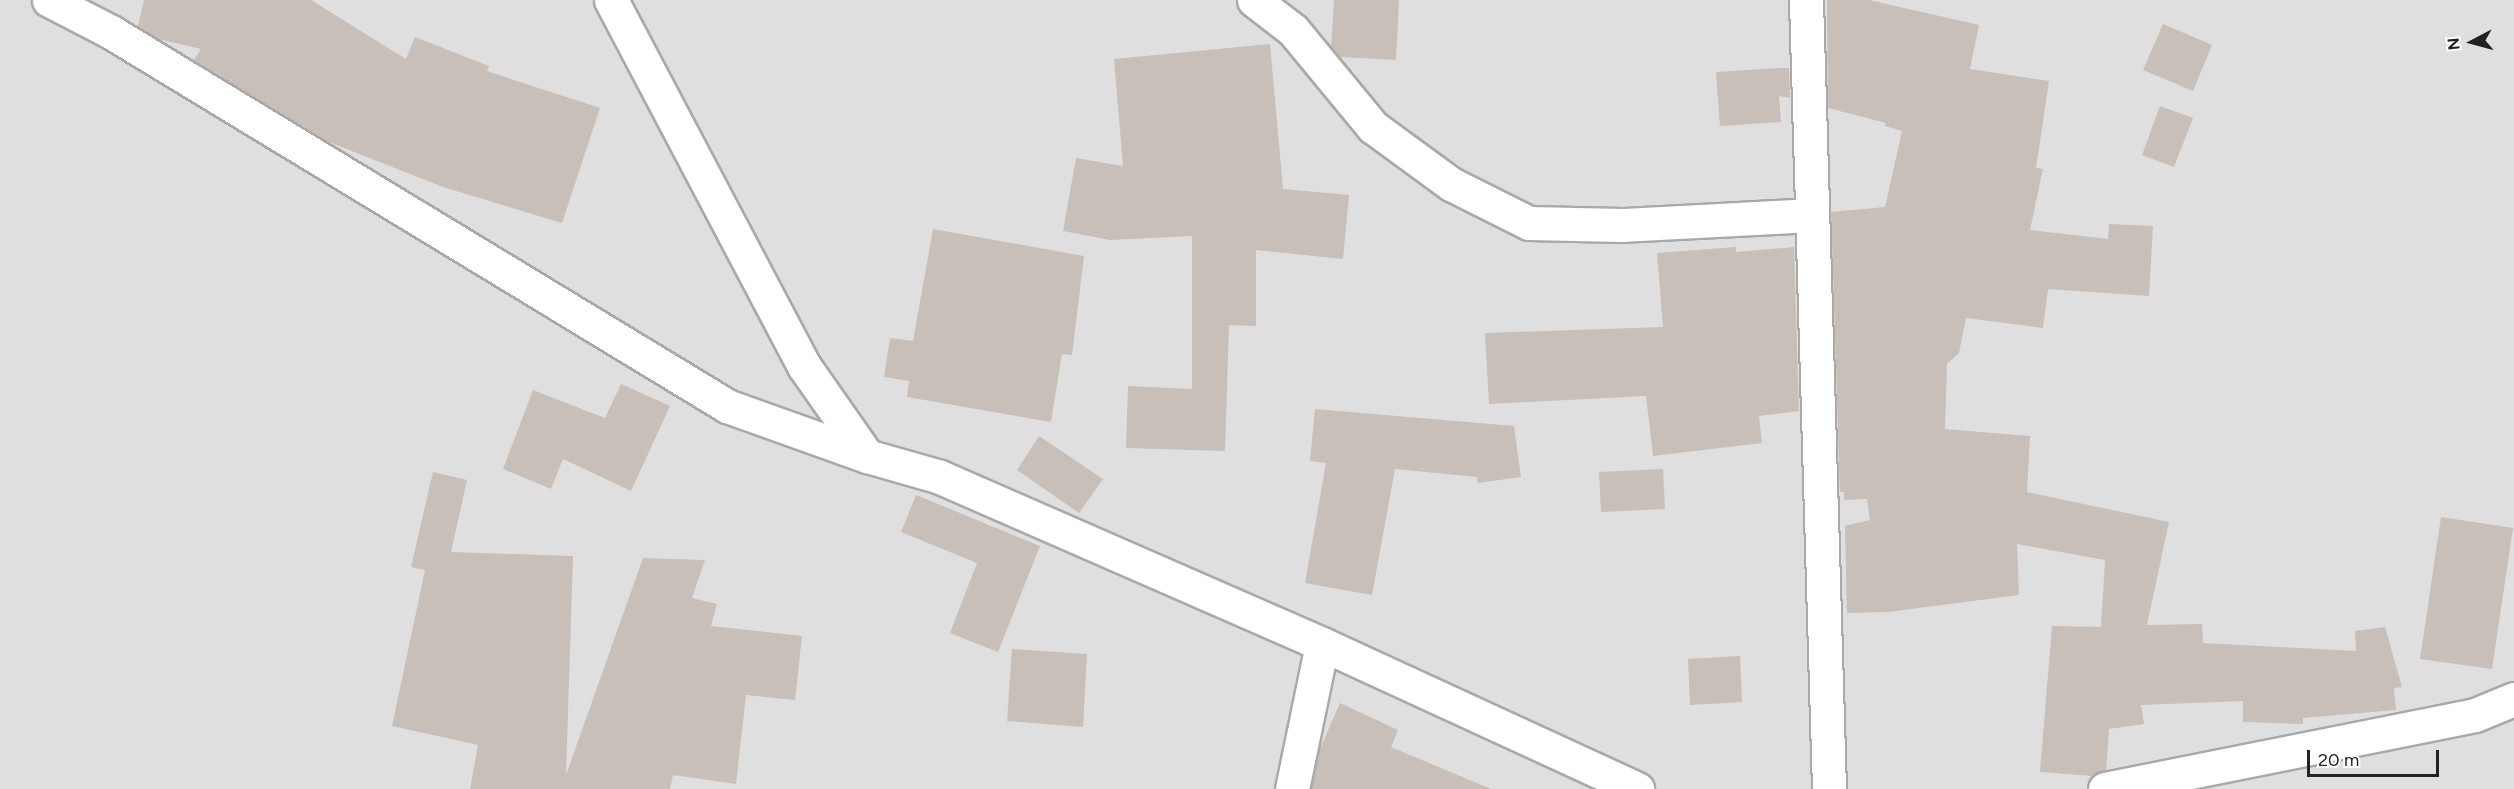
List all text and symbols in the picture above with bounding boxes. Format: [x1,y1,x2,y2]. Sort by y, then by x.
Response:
north arrow [2442,12,2502,72]
text: N [2444,37,2464,51]
scale bar [2310,738,2442,776]
text: 20 m [2318,749,2359,771]

